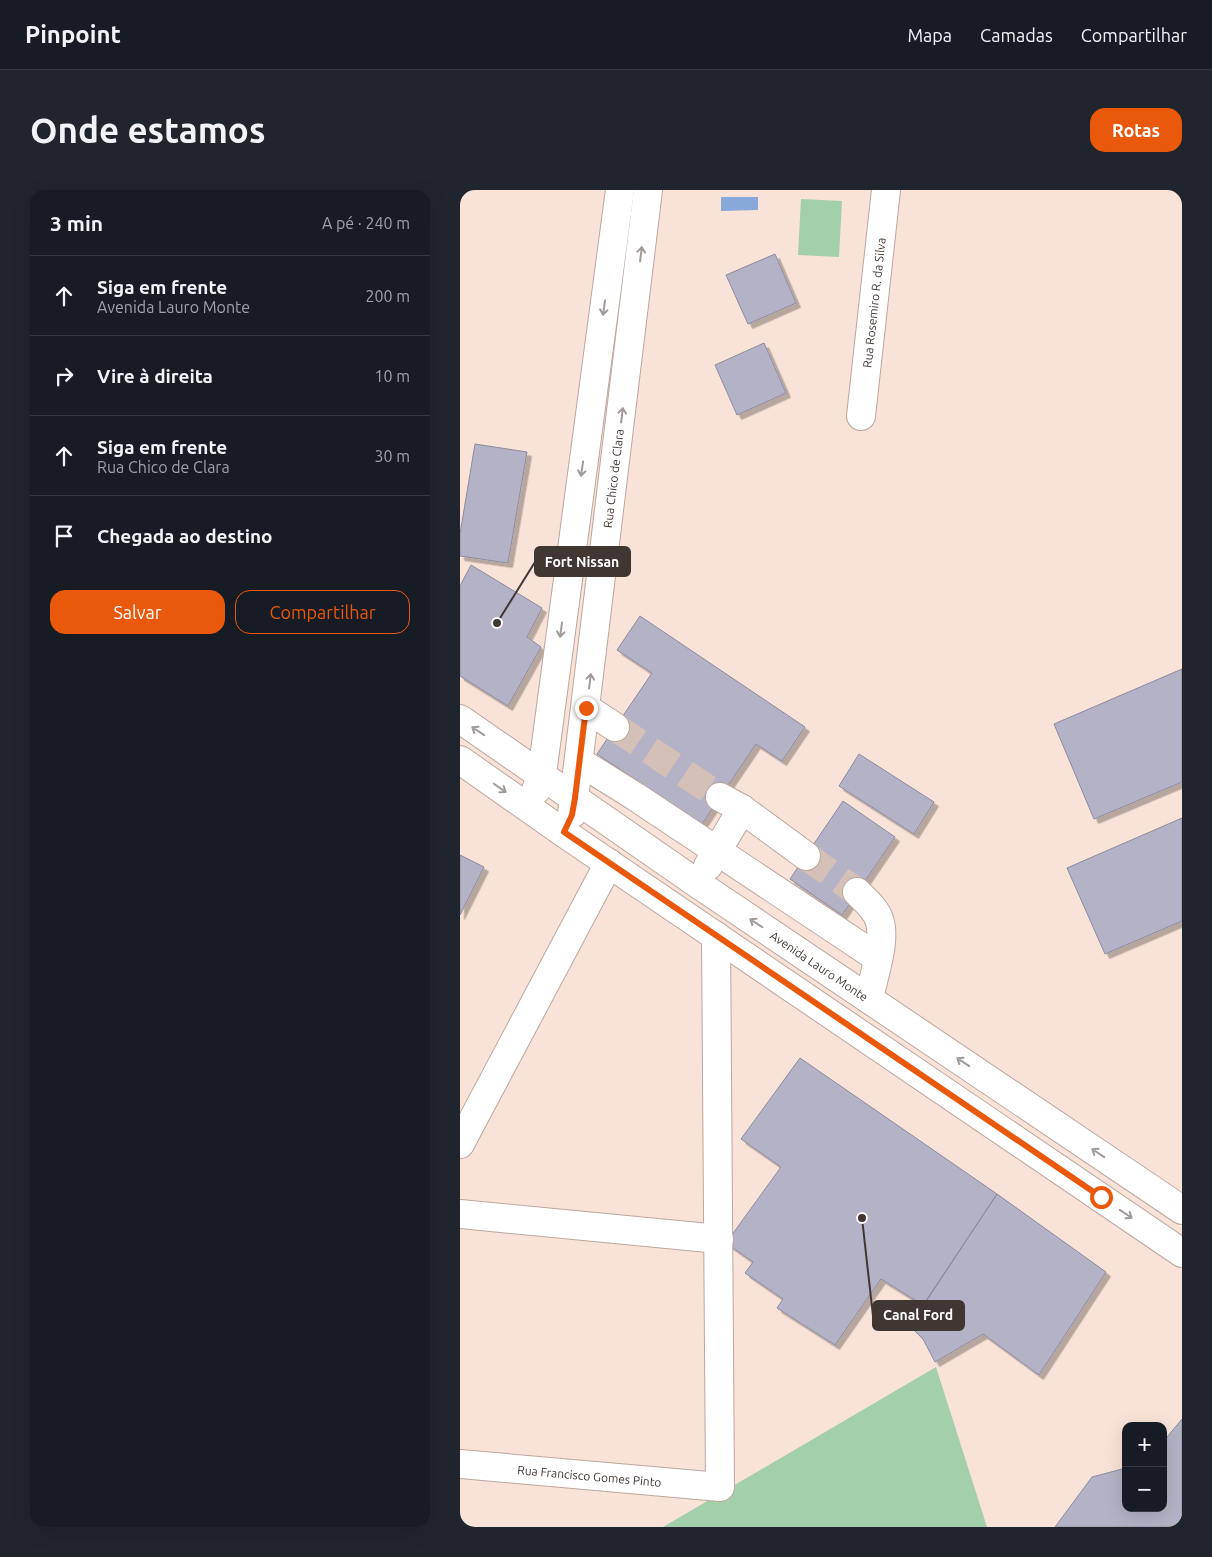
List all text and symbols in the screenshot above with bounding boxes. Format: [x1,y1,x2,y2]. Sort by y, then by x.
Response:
text: Pinpoint [25,21,121,48]
text: Mapa [907,25,952,45]
text: Camadas [980,25,1053,45]
text: Compartilhar [1081,25,1187,45]
button: Rotas [1090,108,1182,152]
text: Onde estamos [30,110,265,150]
text: 3 min [50,211,103,235]
text: A pé · 240 m [322,214,410,232]
street label: Rua Rosemiro R. da Silva [860,237,887,368]
one-way arrow [636,246,646,262]
text: Siga em frente [97,276,227,298]
icon: ahead [50,282,78,310]
text: 200 m [365,287,410,305]
text: Avenida Lauro Monte [97,298,250,316]
one-way arrow [599,299,609,315]
icon: right [50,362,78,390]
text: Vire à direita [97,365,213,387]
text: 10 m [374,367,410,385]
one-way arrow [617,407,627,423]
street label: Rua Chico de Clara [600,428,625,529]
text: Siga em frente [97,436,227,458]
icon: ahead [50,442,78,470]
text: 30 m [374,447,410,465]
text: Rua Chico de Clara [97,458,230,476]
one-way arrow [577,460,587,476]
icon: arrive [50,522,78,550]
text: Chegada ao destino [97,525,273,547]
callout: Fort Nissan [535,547,630,576]
text: Fort Nissan [545,554,619,570]
button: Salvar [50,590,225,634]
button: Compartilhar [235,590,410,634]
one-way arrow [556,621,566,637]
one-way arrow [585,673,595,689]
route end [575,697,598,720]
one-way arrow [471,726,485,736]
one-way arrow [493,783,507,793]
one-way arrow [749,918,763,928]
street label: Avenida Lauro Monte [768,928,871,1003]
one-way arrow [956,1057,970,1068]
one-way arrow [1091,1148,1105,1158]
route start [1090,1186,1113,1209]
one-way arrow [1119,1209,1133,1219]
callout: Canal Ford [873,1301,964,1330]
text: Canal Ford [883,1307,953,1323]
map controls [1122,1422,1167,1512]
button: + [1122,1422,1167,1467]
street label: Rua Francisco Gomes Pinto [517,1463,662,1488]
button: − [1122,1467,1167,1512]

